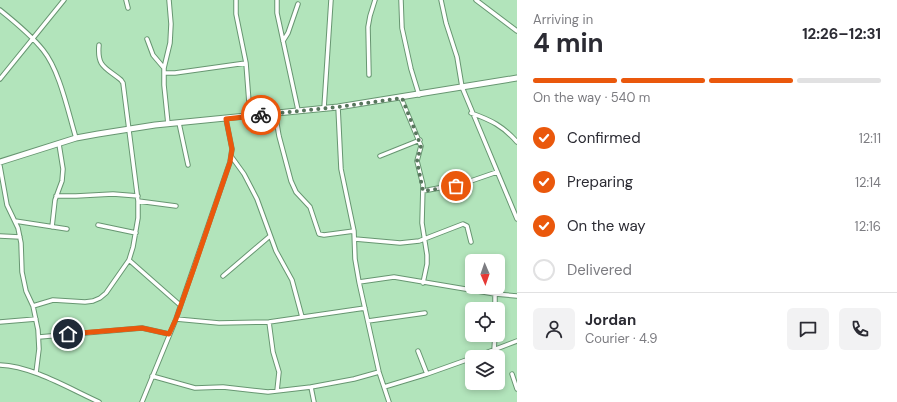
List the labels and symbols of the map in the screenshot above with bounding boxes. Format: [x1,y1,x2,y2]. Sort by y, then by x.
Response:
courier [241,95,281,135]
pin [439,169,473,203]
north arrow [465,254,505,294]
pin [51,317,85,351]

